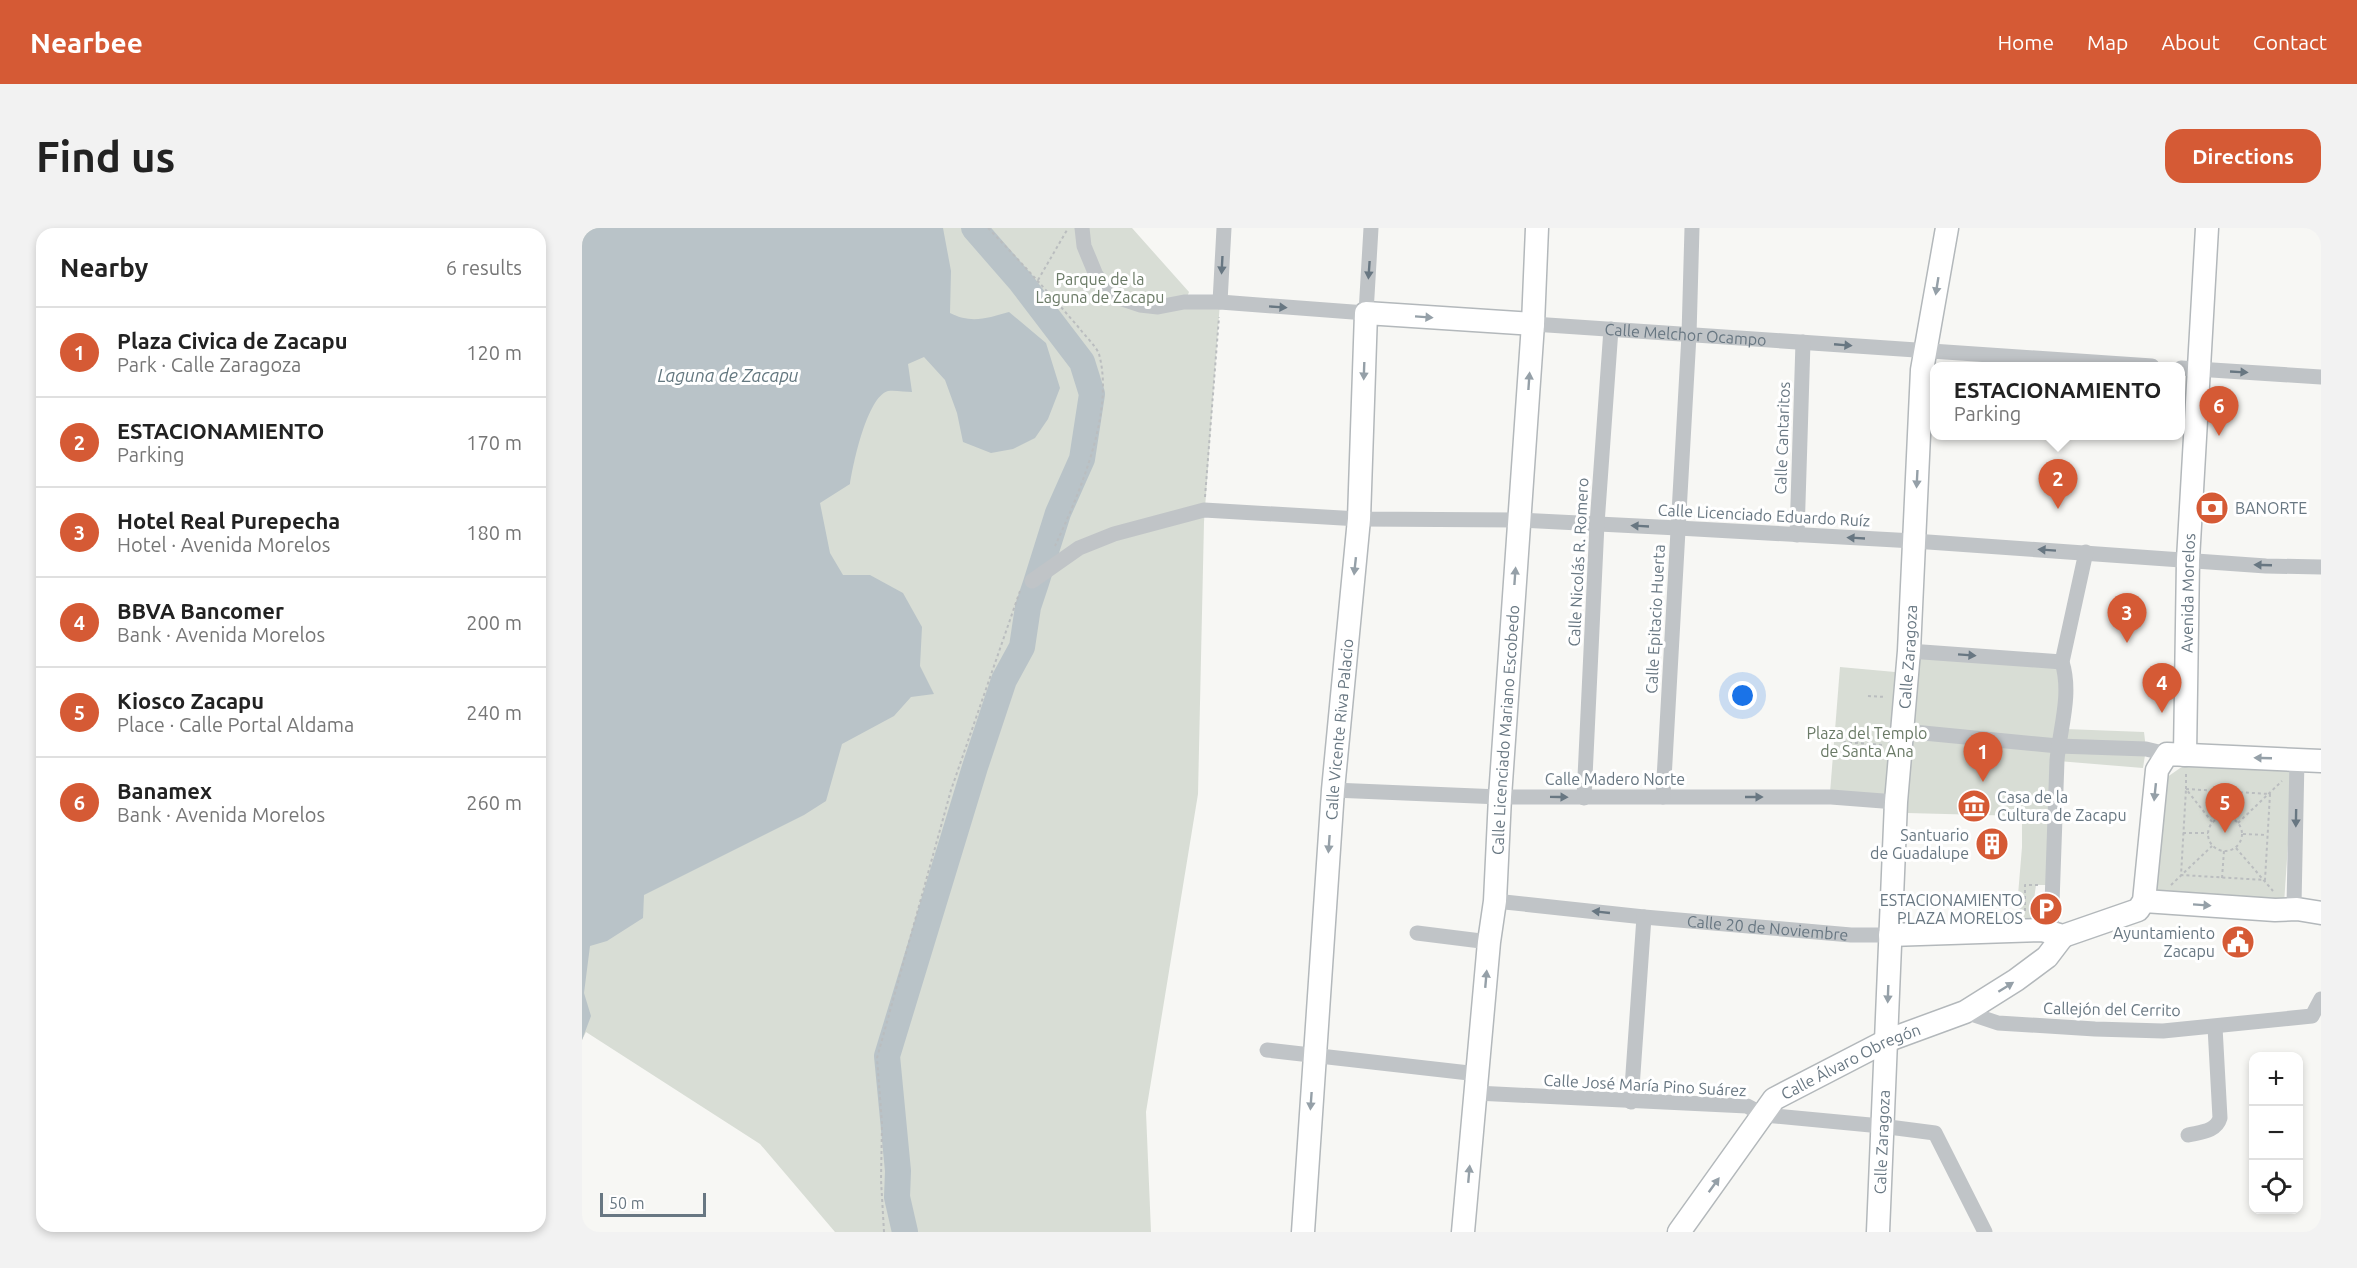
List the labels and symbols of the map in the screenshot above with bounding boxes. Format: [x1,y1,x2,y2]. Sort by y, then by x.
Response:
one-way arrow [1217,256,1227,275]
one-way arrow [1364,261,1373,280]
park label: Parque de la Laguna de Zacapu [1035,270,1165,306]
one-way arrow [1933,276,1942,295]
one-way arrow [1269,302,1288,311]
one-way arrow [1415,312,1434,321]
street label: Calle Melchor Ocampo [1604,320,1767,349]
one-way arrow [1834,340,1853,350]
one-way arrow [1359,362,1369,381]
water label: Laguna de Zacapu [657,365,799,385]
one-way arrow [2230,367,2249,376]
one-way arrow [1524,372,1534,391]
street label: Calle Cantaritos [1771,381,1793,495]
pin: 6 [2200,386,2238,436]
pin: 2 [2038,460,2078,509]
one-way arrow [1912,470,1921,489]
street label: Calle Nicolás R. Romero [1565,477,1591,647]
bank icon: BANORTE [2194,490,2230,526]
place label: BANORTE [2235,499,2307,517]
street label: Calle Licenciado Eduardo Ruíz [1657,500,1871,530]
one-way arrow [1630,521,1649,530]
one-way arrow [1846,533,1865,542]
street label: Avenida Morelos [2178,533,2199,653]
street label: Calle Epitacio Huerta [1642,544,1668,694]
one-way arrow [2038,545,2057,554]
one-way arrow [1350,557,1360,576]
one-way arrow [2253,560,2272,570]
one-way arrow [1510,566,1519,585]
pin: 3 [2108,594,2146,643]
street label: Calle Licenciado Mariano Escobedo [1488,604,1522,855]
street label: Calle Zaragoza [1895,604,1920,710]
street label: Calle Vicente Riva Palacio [1322,638,1356,821]
one-way arrow [1957,650,1976,659]
pin: 4 [2142,664,2182,713]
your location [1728,681,1757,710]
park label: Plaza del Templo de Santa Ana [1807,724,1927,760]
pin: 1 [1964,732,2002,782]
one-way arrow [2253,753,2272,763]
street label: Calle Madero Norte [1545,770,1685,788]
one-way arrow [2150,782,2160,801]
pin: 5 [2206,784,2244,833]
museum icon: Casa de la Cultura de Zacapu [1956,788,1992,824]
place label: Casa de la Cultura de Zacapu [1997,788,2127,824]
one-way arrow [1744,792,1763,802]
one-way arrow [1549,793,1568,802]
one-way arrow [2291,808,2300,827]
place label: Santuario de Guadalupe [1870,826,1969,862]
building icon: Santuario de Guadalupe [1974,826,2010,862]
one-way arrow [1324,834,1334,853]
place label: ESTACIONAMIENTO PLAZA MORELOS [1880,891,2023,927]
parking icon: ESTACIONAMIENTO PLAZA MORELOS [2028,891,2064,927]
one-way arrow [2192,900,2211,910]
one-way arrow [1592,908,1611,917]
street label: Calle 20 de Noviembre [1686,912,1849,944]
place label: Ayuntamiento Zacapu [2113,924,2215,960]
public building icon: Ayuntamiento Zacapu [2220,924,2256,960]
one-way arrow [1481,970,1491,989]
one-way arrow [1998,981,2014,992]
one-way arrow [1883,984,1892,1003]
street label: Callejón del Cerrito [2043,999,2181,1019]
street label: Calle Álvaro Obregón [1778,1020,1923,1103]
street label: Calle José María Pino Suárez [1543,1071,1747,1099]
street label: Calle Zaragoza [1871,1089,1893,1195]
one-way arrow [1307,1092,1316,1111]
one-way arrow [1464,1164,1474,1183]
one-way arrow [1707,1177,1719,1192]
scale bar [600,1190,706,1218]

